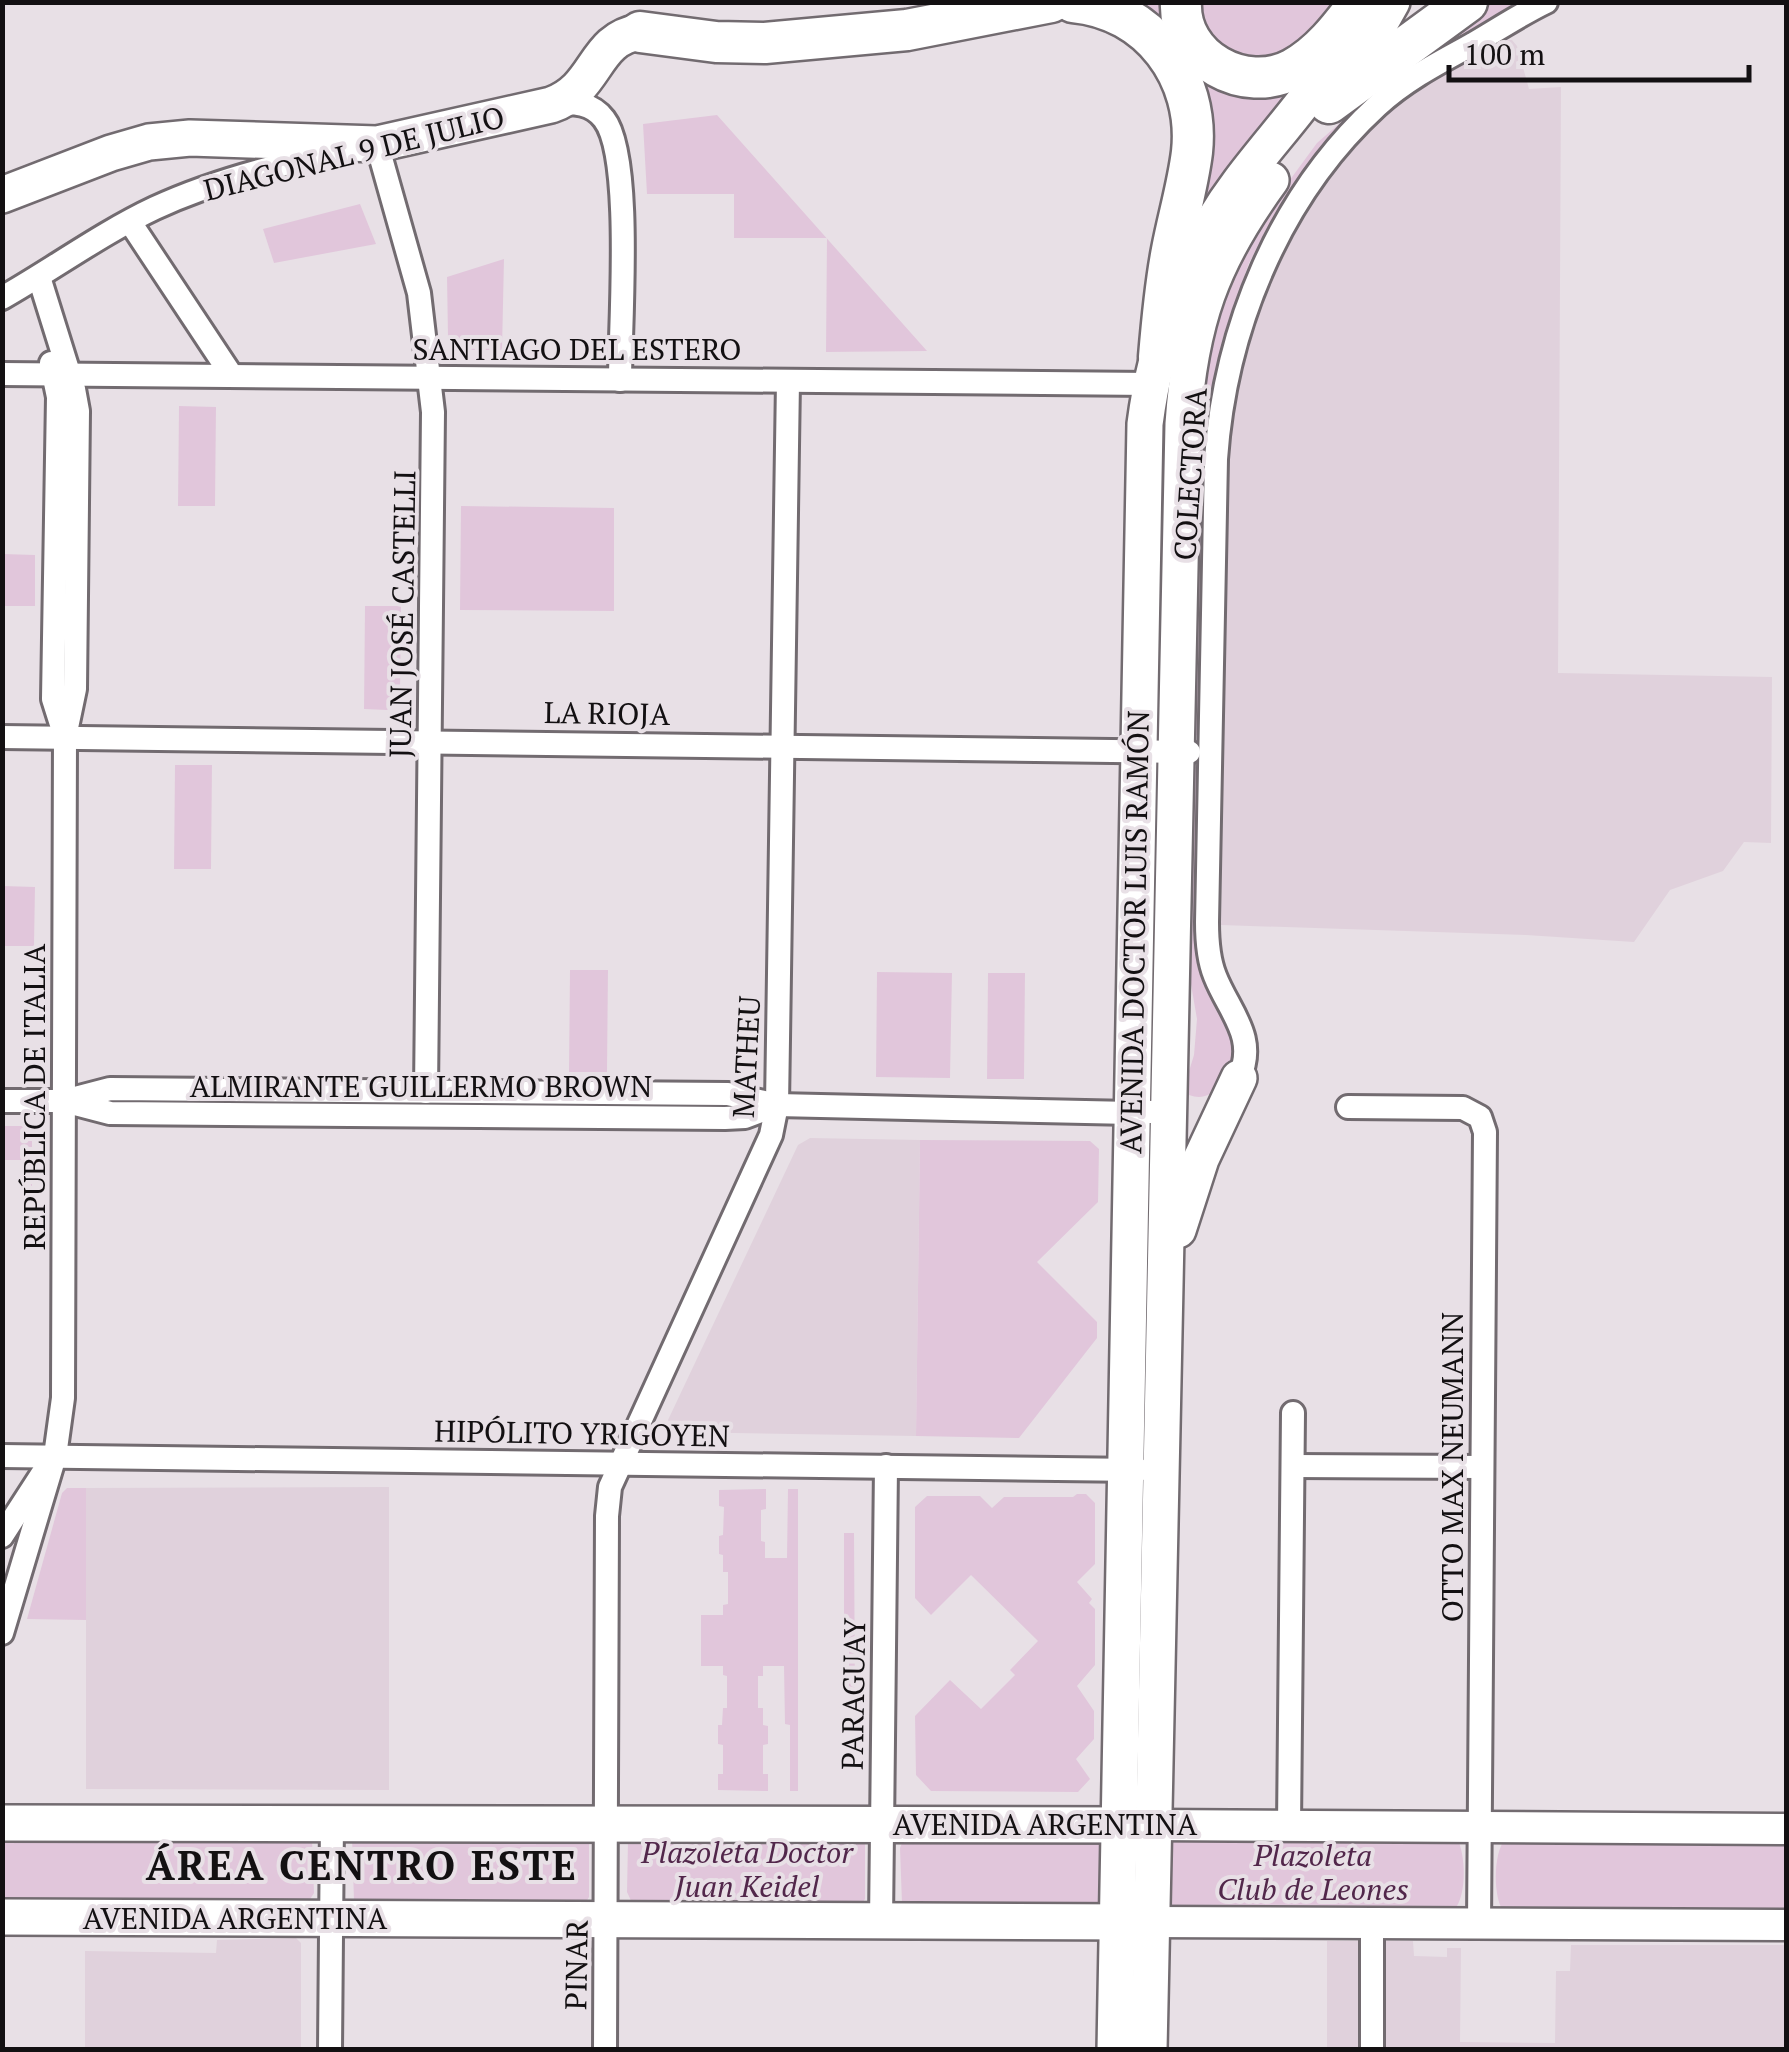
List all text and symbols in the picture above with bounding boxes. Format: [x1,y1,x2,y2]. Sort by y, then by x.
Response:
scale bar [1449,20,1749,82]
text: 100 m [1464,34,1545,74]
street label: DIAGONAL 9 DE JULIO [199,96,509,210]
street label: SANTIAGO DEL ESTERO [412,329,742,369]
street label: COLECTORA [1164,386,1216,562]
street label: JUAN JOSÉ CASTELLI [379,470,425,758]
street label: LA RIOJA [544,692,671,734]
street label: AVENIDA DOCTOR LUIS RAMÓN [1110,710,1158,1154]
street label: REPÚBLICA DE ITALIA [14,943,54,1250]
street label: MATHEU [723,995,769,1119]
street label: ALMIRANTE GUILLERMO BROWN [190,1066,652,1106]
street label: OTTO MAX NEUMANN [1432,1312,1472,1622]
street label: HIPÓLITO YRIGOYEN [434,1410,730,1456]
street label: PARAGUAY [832,1617,874,1770]
street label: AVENIDA ARGENTINA [893,1804,1198,1844]
park label: Plazoleta Doctor Juan Keidel [640,1832,854,1906]
park label: Plazoleta Club de Leones [1217,1835,1409,1909]
district label: ÁREA CENTRO ESTE [146,1838,578,1891]
street label: AVENIDA ARGENTINA [83,1898,388,1938]
street label: PINAR [555,1920,597,2010]

